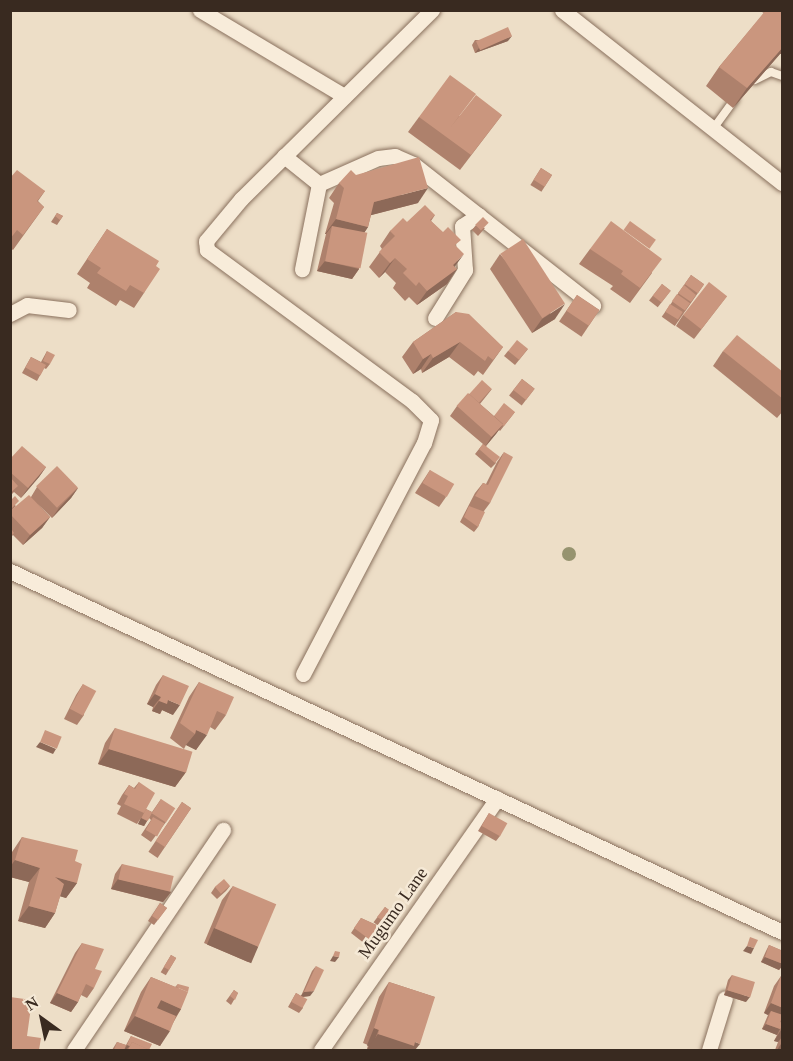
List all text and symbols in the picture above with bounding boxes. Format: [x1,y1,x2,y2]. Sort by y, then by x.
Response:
street label: Mugumo Lane [354,863,432,963]
north arrow [12,989,72,1049]
text: N [22,993,41,1014]

